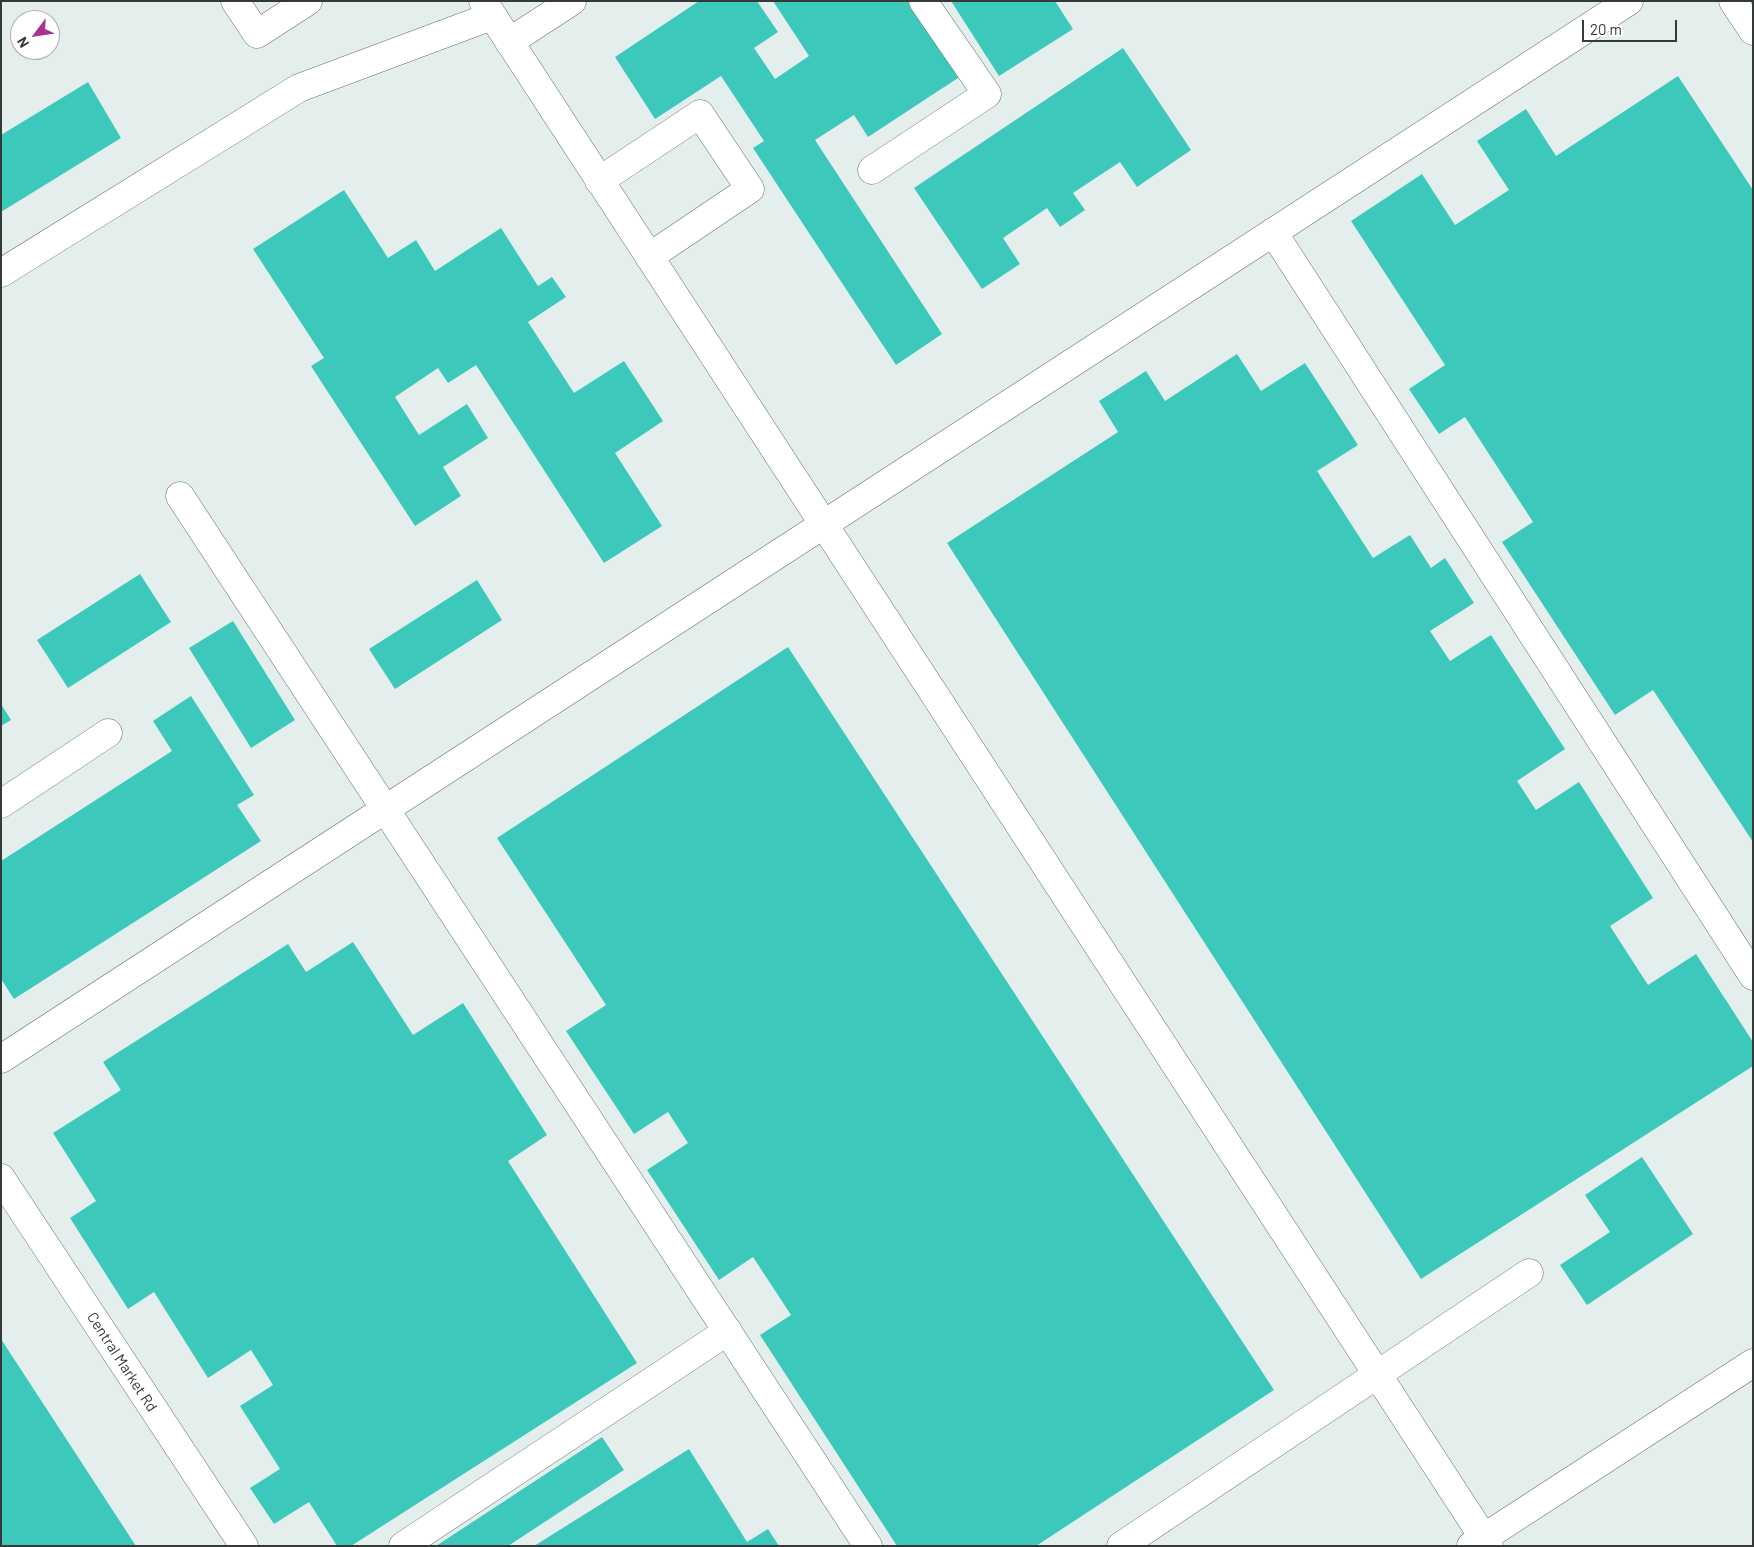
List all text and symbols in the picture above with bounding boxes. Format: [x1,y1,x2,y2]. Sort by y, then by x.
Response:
north arrow [10,10,60,60]
scale bar [1584,10,1679,42]
text: 20 m [1590,20,1622,38]
text: N [13,34,32,51]
street label: Central Market Rd [83,1309,161,1415]

